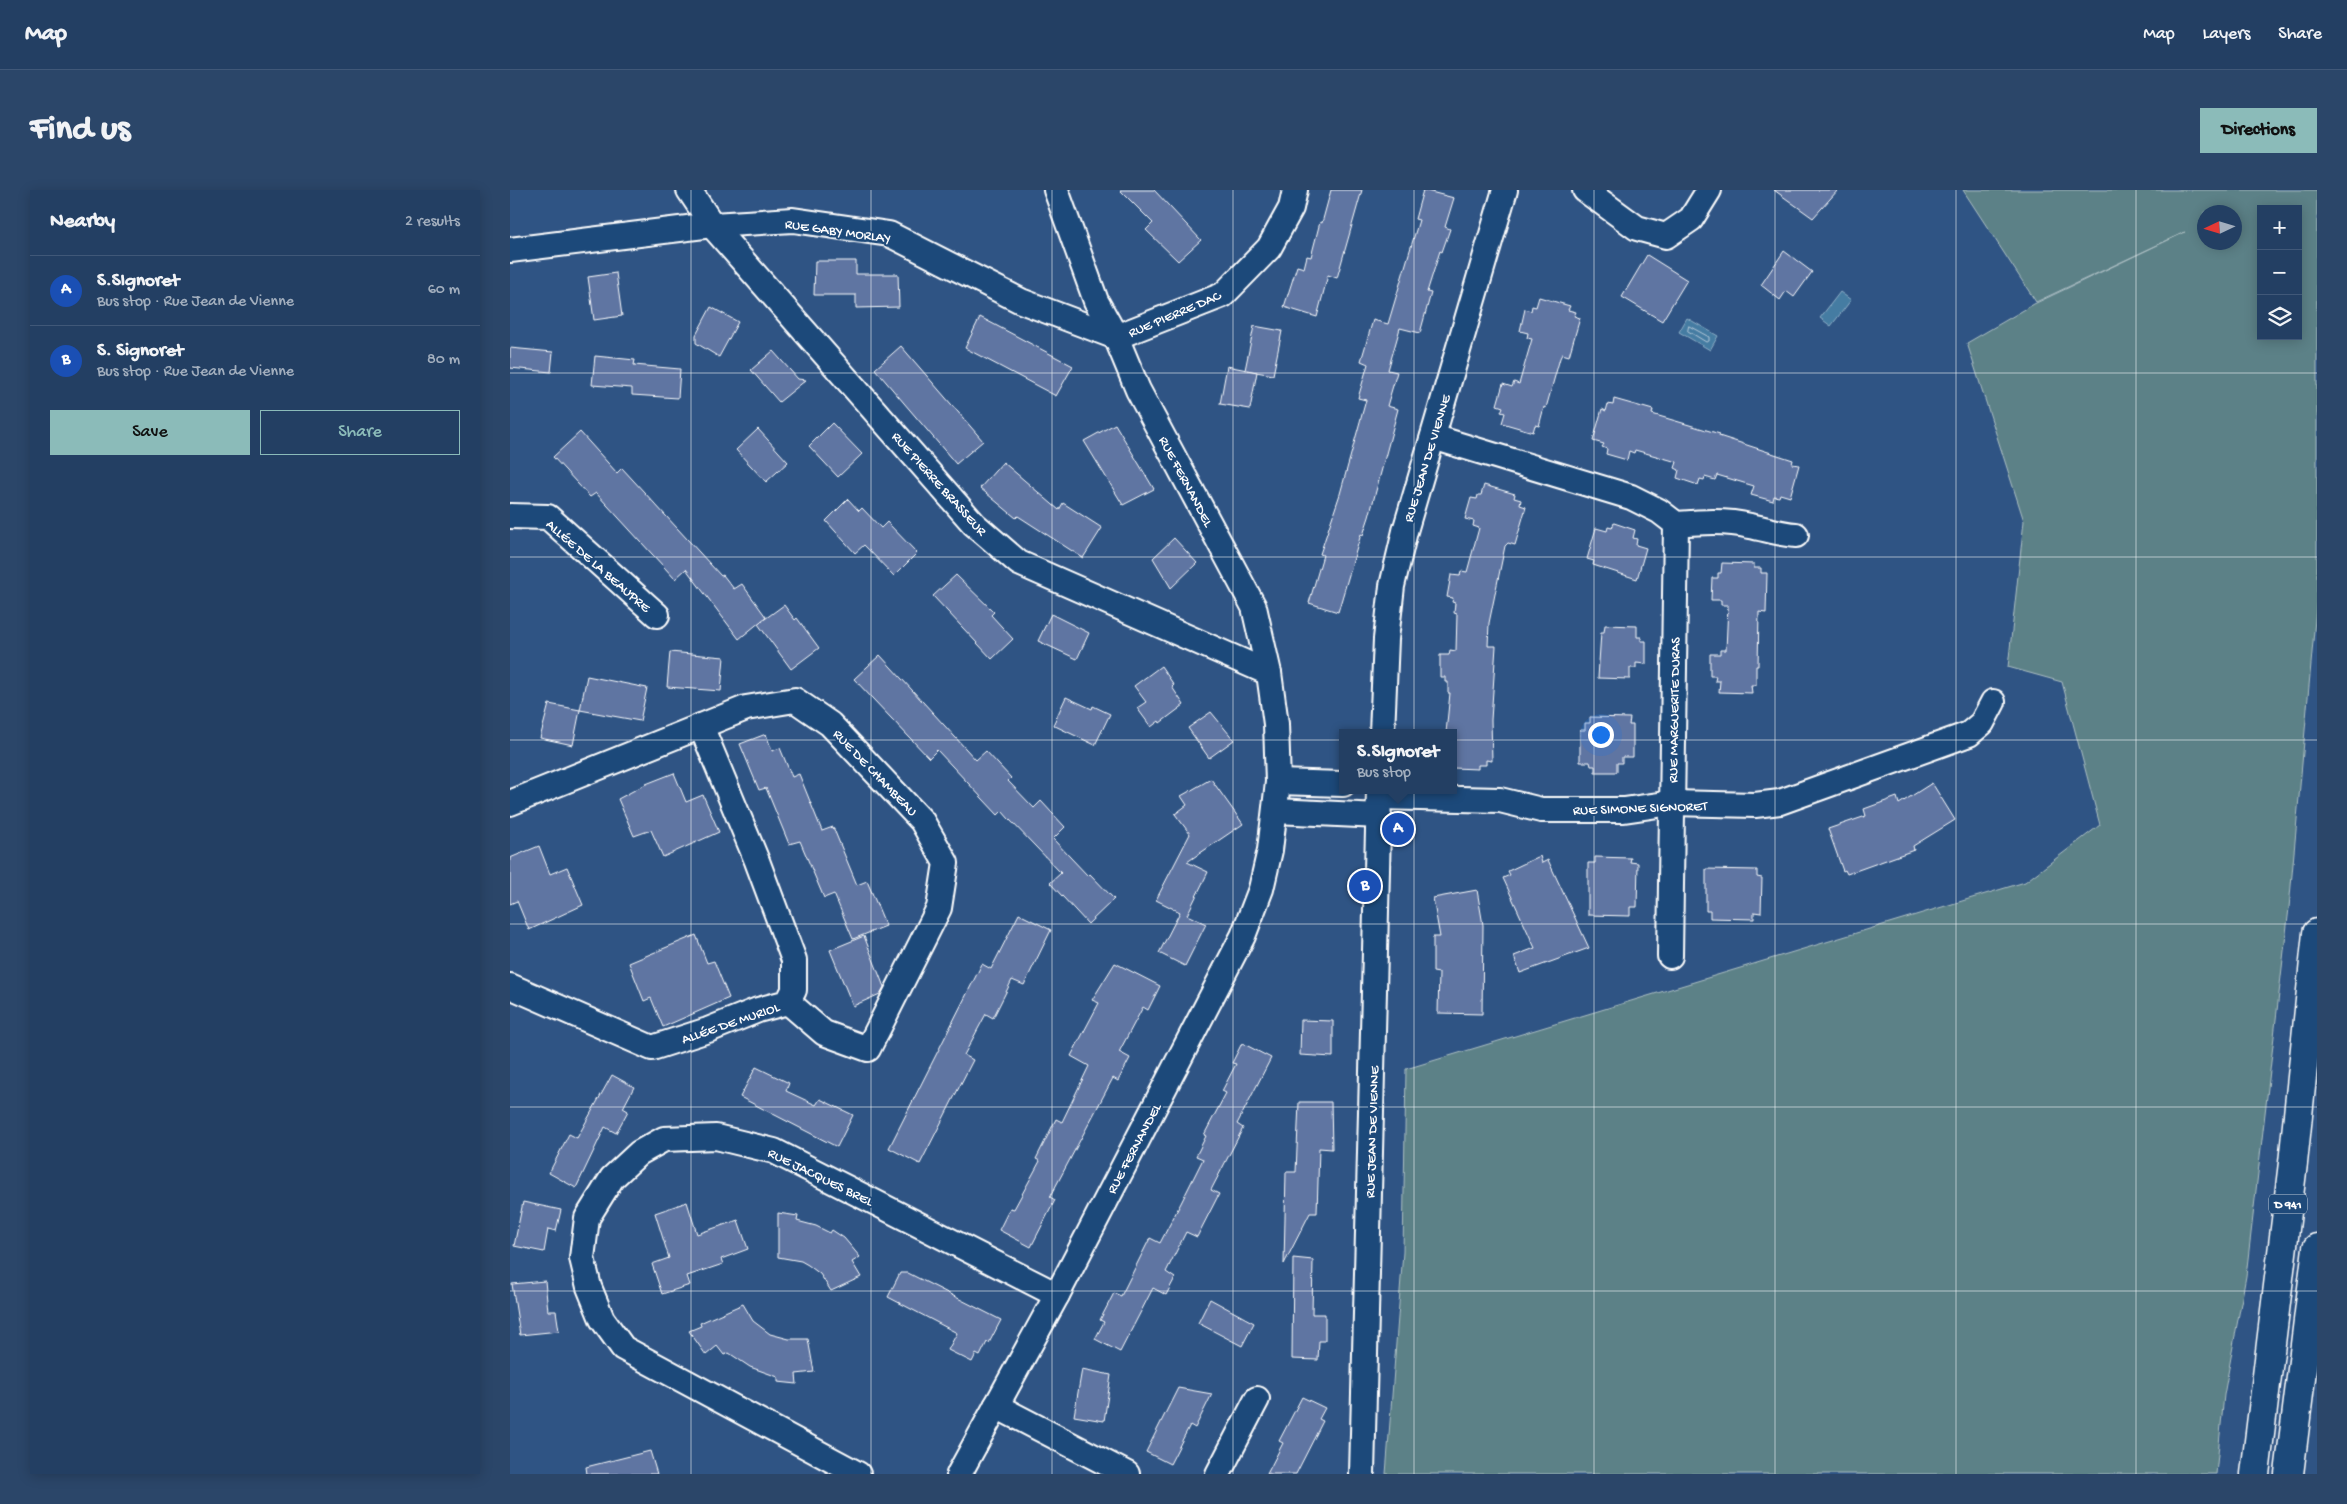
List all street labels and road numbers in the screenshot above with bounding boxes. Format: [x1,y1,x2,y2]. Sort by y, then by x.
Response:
street label: RUE GABY MORLAY [784,217,892,248]
street label: RUE PIERRE DAC [1126,288,1225,342]
street label: RUE JEAN DE VIENNE [1401,392,1456,524]
street label: RUE PIERRE BRASSEUR [887,429,990,541]
street label: RUE FERNANDEL [1154,434,1216,531]
street label: ALLÉE DE LA BEAUPRE [542,517,654,618]
street label: RUE MARGUERITE DURAS [1666,636,1685,783]
street label: RUE DE CHAMBEAU [828,727,920,821]
street label: RUE SIMONE SIGNORET [1573,799,1708,820]
street label: ALLÉE DE MURIOL [680,999,783,1049]
street label: RUE JEAN DE VIENNE [1363,1064,1384,1199]
street label: RUE FERNANDEL [1104,1100,1167,1197]
street label: RUE JACQUES BREL [764,1145,876,1211]
road number: D 941 [2269,1194,2307,1214]

